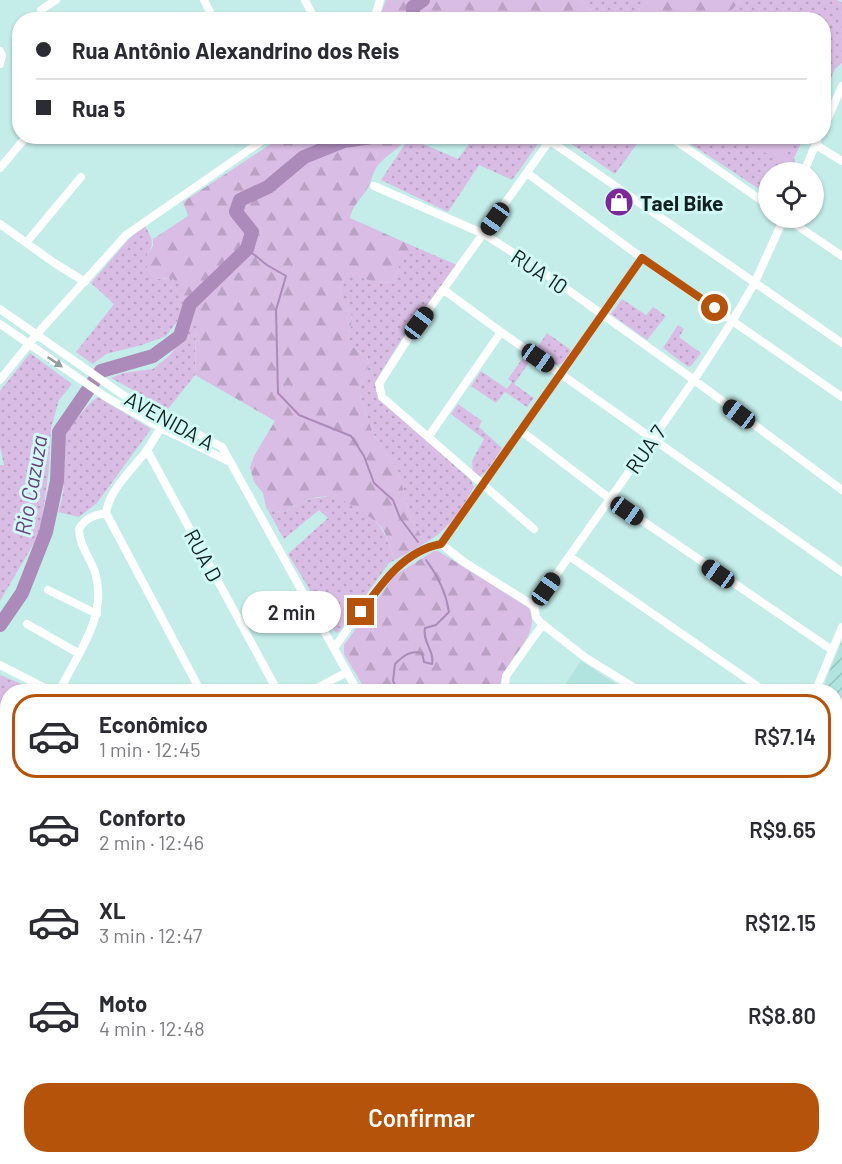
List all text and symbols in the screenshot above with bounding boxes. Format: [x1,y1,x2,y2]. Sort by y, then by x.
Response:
text: Rua Antônio Alexandrino dos Reis [72,37,399,63]
text: Rua 5 [72,95,125,121]
map controls [758,162,824,228]
button: locate [758,162,824,228]
shop icon: Tael Bike [603,186,635,218]
place label: Tael Bike [640,190,723,215]
car [477,199,513,239]
street label: RUA 10 [507,243,573,299]
route start [701,294,728,321]
car [401,303,437,343]
car [518,340,558,376]
one-way arrow [46,356,62,368]
street label: AVENIDA A [121,385,219,455]
car [719,396,759,432]
street label: RUA 7 [620,420,671,478]
water label: Rio Cazuza [8,433,52,537]
car [607,493,647,529]
street label: RUA D [180,524,228,586]
car [698,556,738,592]
car [528,569,564,609]
callout: 2 min [241,591,340,633]
route end [347,598,374,625]
text: 2 min [268,600,315,624]
icon: car [27,709,81,763]
text: Econômico [99,711,208,737]
text: R$7.14 [754,723,816,749]
text: 1 min · 12:45 [99,737,200,761]
icon: car [27,802,81,856]
text: Conforto [99,804,186,830]
text: R$9.65 [749,816,816,842]
text: 2 min · 12:46 [99,830,204,854]
icon: car [27,895,81,949]
text: XL [99,897,125,923]
text: R$12.15 [745,909,816,935]
text: 3 min · 12:47 [99,923,202,947]
icon: car [27,988,81,1042]
text: Moto [99,990,147,1016]
text: R$8.80 [748,1002,816,1028]
text: 4 min · 12:48 [99,1016,205,1040]
button: Confirmar [24,1083,819,1152]

